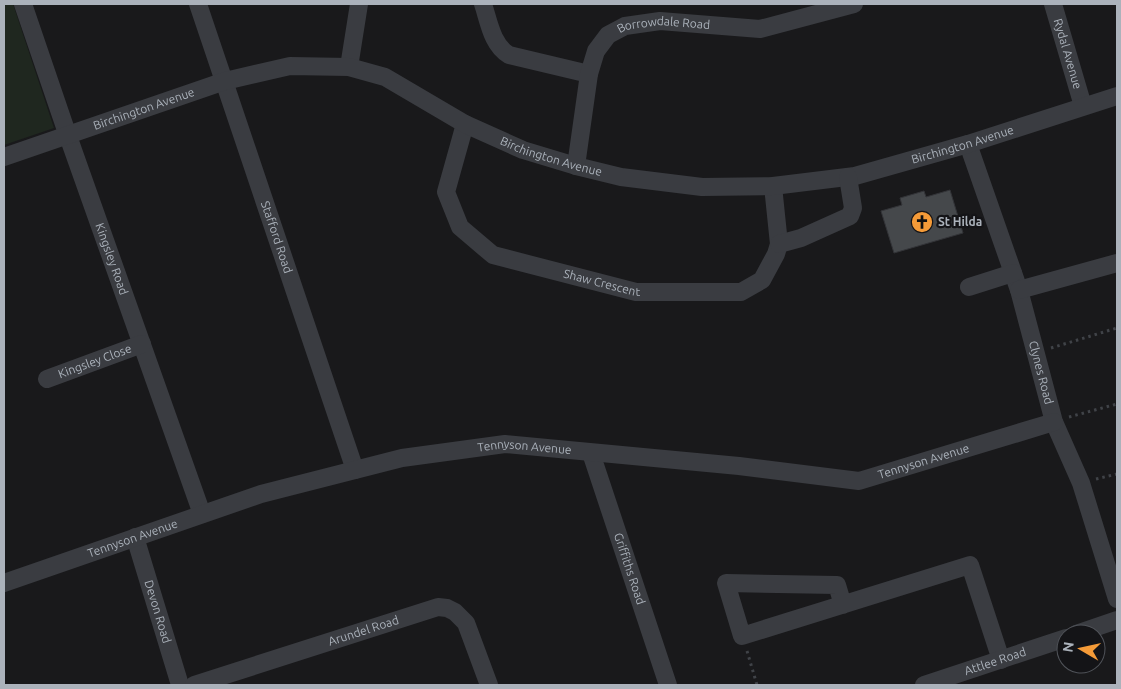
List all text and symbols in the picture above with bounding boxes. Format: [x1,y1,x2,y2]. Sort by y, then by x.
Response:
street label: Borrowdale Road [615,14,711,35]
street label: Rydal Avenue [1052,17,1085,91]
street label: Birchington Avenue [92,85,196,132]
street label: Birchington Avenue [910,123,1015,166]
street label: Birchington Avenue [499,134,603,178]
street label: Stafford Road [259,199,295,275]
church icon: St Hilda [910,210,934,234]
place label: St Hilda [938,215,982,228]
street label: Kingsley Road [93,221,131,297]
street label: Shaw Crescent [562,267,640,298]
street label: Clynes Road [1027,339,1056,406]
street label: Kingsley Close [56,341,133,380]
street label: Tennyson Avenue [477,437,572,456]
street label: Tennyson Avenue [876,441,971,481]
street label: Tennyson Avenue [86,516,179,560]
street label: Griffiths Road [612,531,648,606]
street label: Devon Road [142,578,174,645]
street label: Arundel Road [326,613,400,648]
north arrow [1056,624,1106,674]
text: N [1059,641,1077,653]
street label: Attlee Road [963,645,1028,677]

